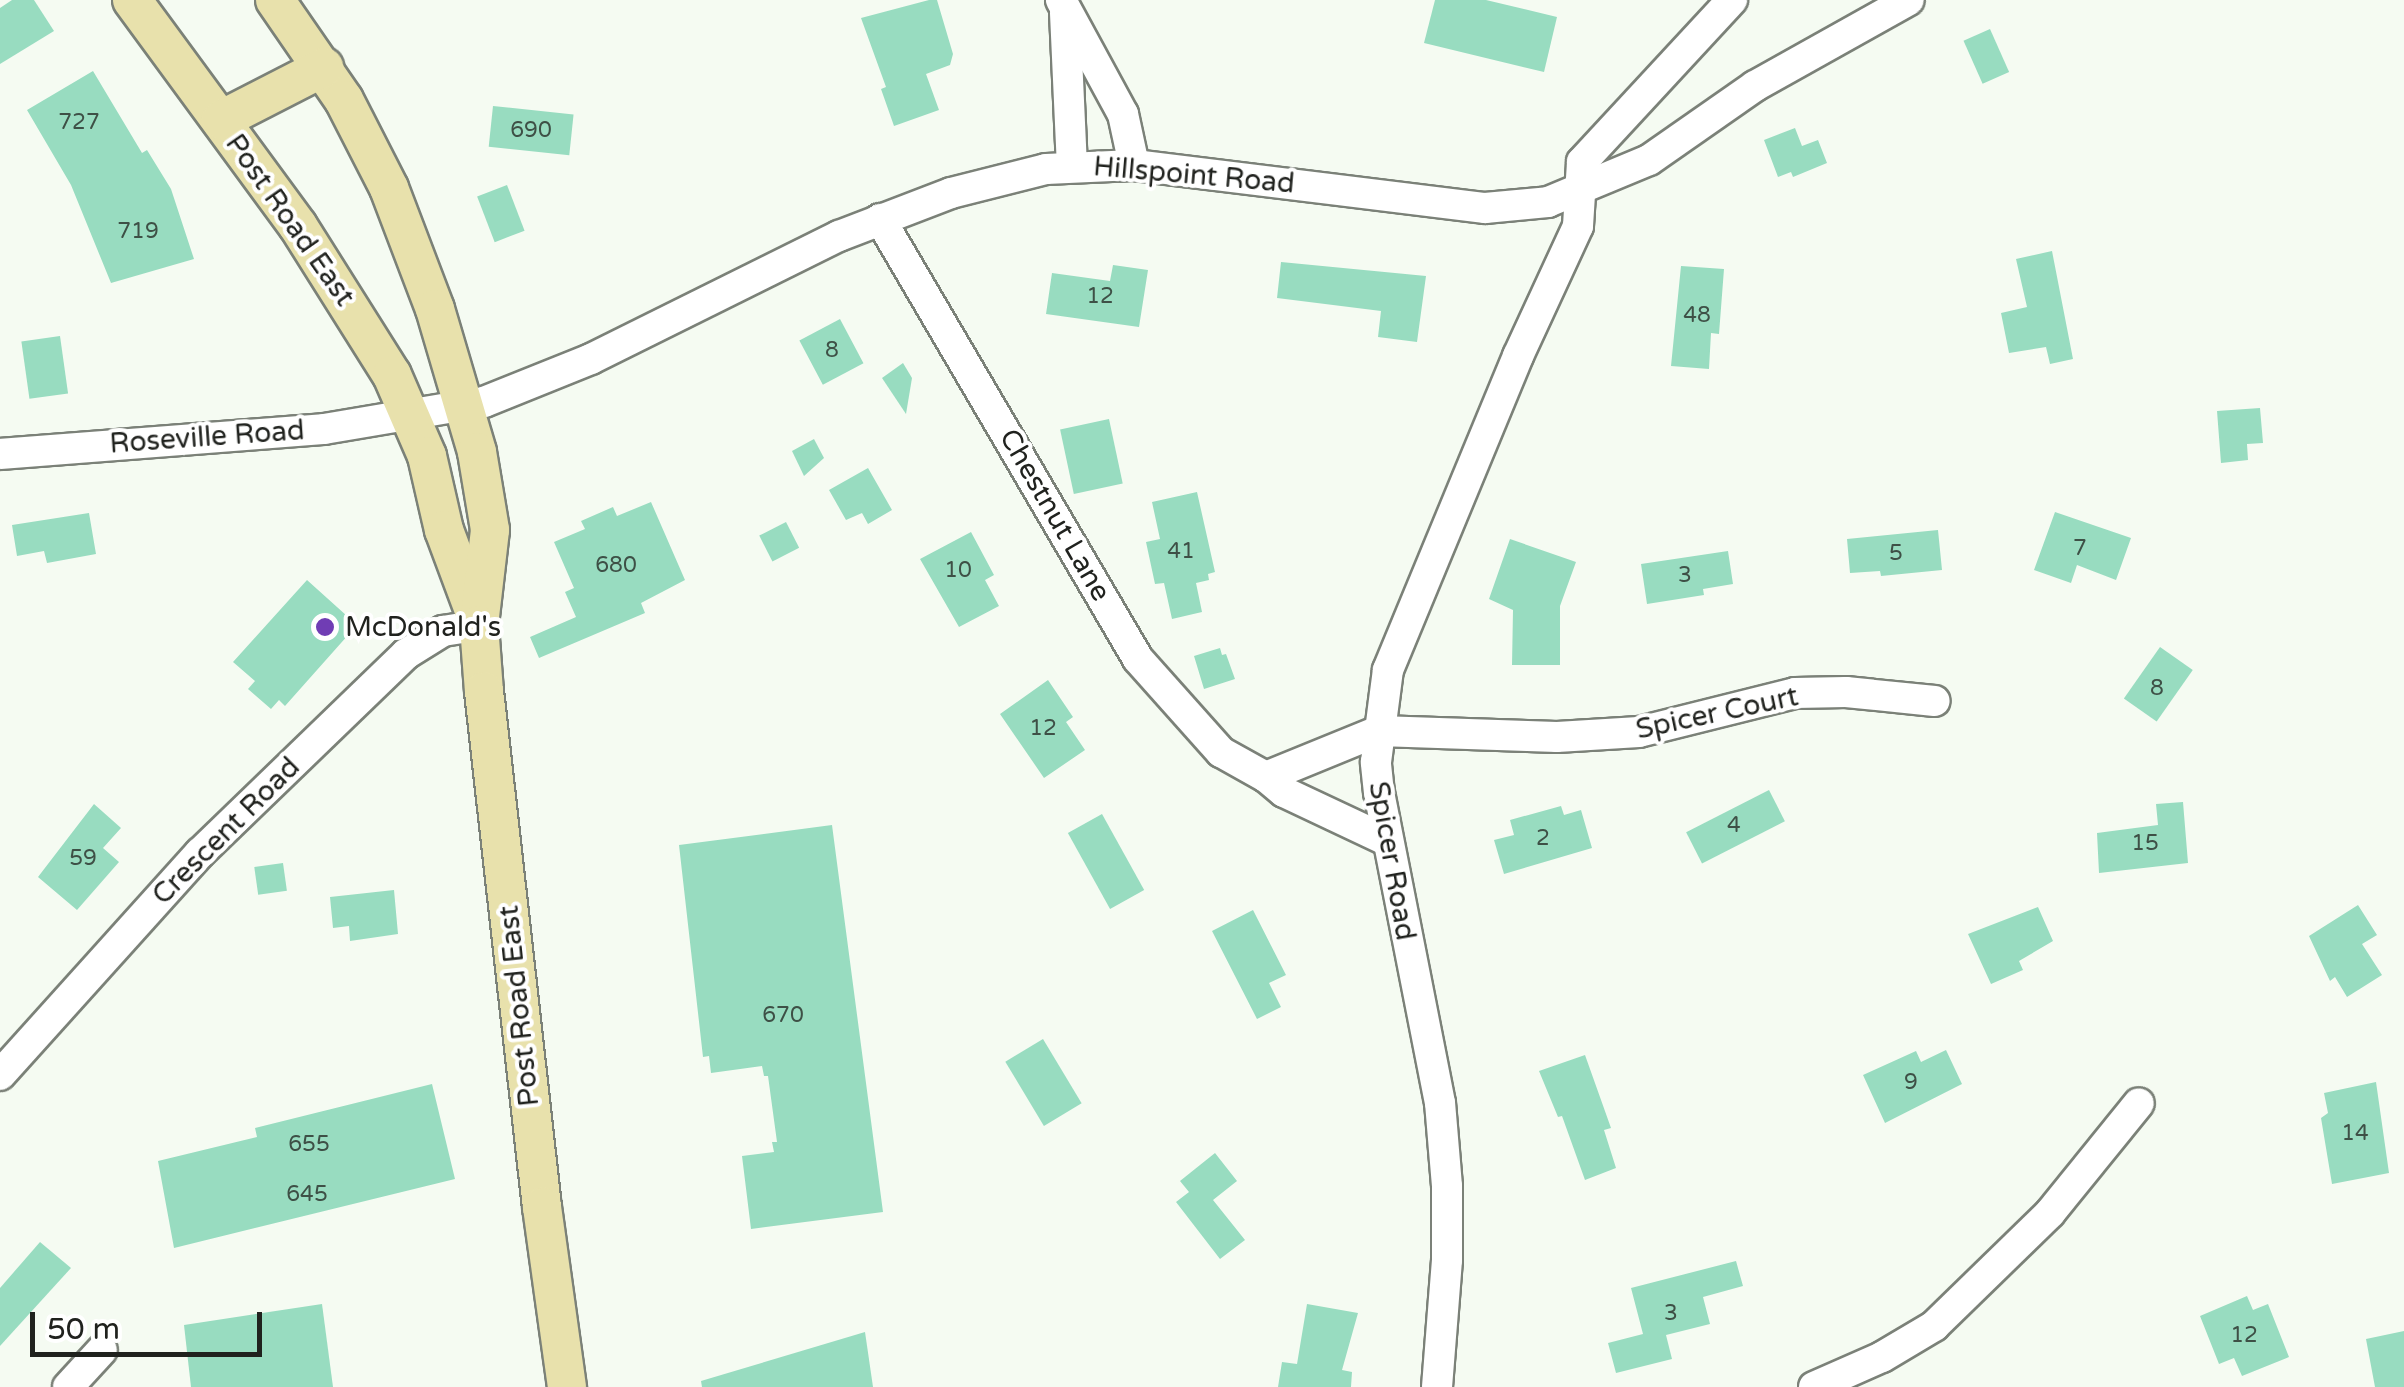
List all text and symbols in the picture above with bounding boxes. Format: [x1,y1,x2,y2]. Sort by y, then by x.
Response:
house number: 727 [58,110,100,136]
house number: 690 [510,118,552,144]
street label: Post Road East [218,128,362,312]
street label: Hillspoint Road [1092,149,1296,201]
house number: 719 [117,219,159,245]
house number: 12 [1086,284,1114,310]
house number: 48 [1683,303,1711,329]
house number: 8 [825,338,839,364]
street label: Roseville Road [108,413,306,461]
street label: Chestnut Lane [992,423,1118,607]
house number: 7 [2073,536,2087,562]
house number: 41 [1167,539,1195,565]
house number: 5 [1889,541,1903,567]
house number: 680 [595,553,637,579]
house number: 10 [944,558,972,584]
house number: 3 [1678,563,1692,589]
place label: McDonald's [345,610,501,644]
marker: McDonald's [314,616,336,638]
house number: 8 [2150,676,2164,702]
street label: Spicer Court [1633,679,1801,747]
house number: 12 [1029,716,1057,742]
street label: Crescent Road [145,750,307,912]
street label: Spicer Road [1362,779,1422,943]
house number: 4 [1727,813,1741,839]
house number: 2 [1536,826,1550,852]
house number: 15 [2131,831,2159,857]
house number: 59 [69,846,97,872]
street label: Post Road East [492,904,546,1108]
house number: 670 [762,1003,804,1029]
house number: 9 [1904,1070,1918,1096]
house number: 14 [2341,1121,2369,1147]
house number: 655 [288,1132,330,1158]
house number: 645 [286,1182,328,1208]
scale bar [35,1292,268,1354]
house number: 3 [1664,1301,1678,1327]
text: 50 m [47,1311,120,1348]
house number: 12 [2230,1323,2258,1349]

